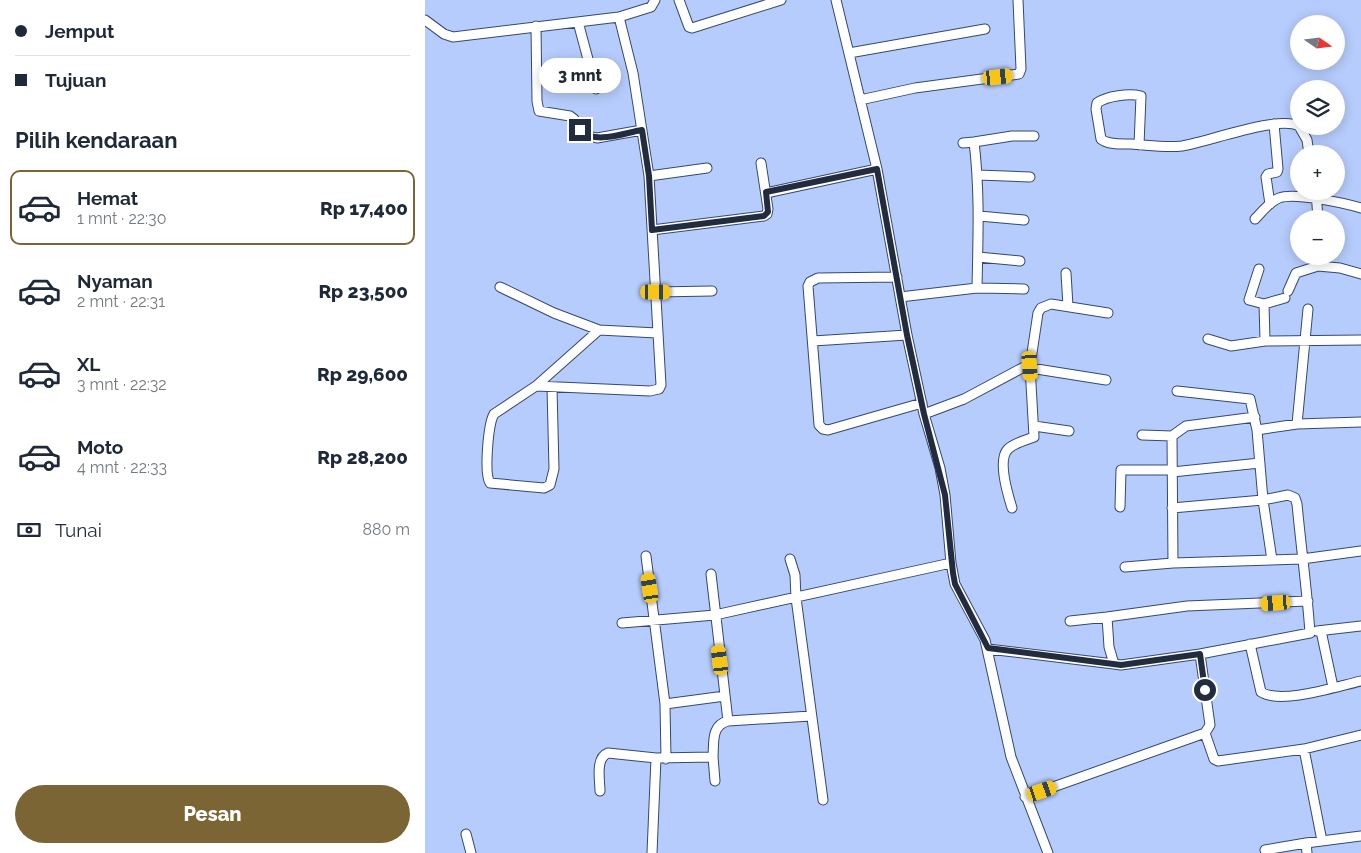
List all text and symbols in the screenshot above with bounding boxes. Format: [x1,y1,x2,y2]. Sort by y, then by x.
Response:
north arrow [1290,15,1345,70]
map controls [1290,15,1345,265]
text: Jemput [45,20,114,42]
callout: 3 mnt [539,58,621,92]
text: 3 mnt [558,66,602,85]
car [982,68,1013,86]
text: Tujuan [45,69,106,91]
button: layers [1290,80,1345,135]
route end [569,119,591,141]
text: Pilih kendaraan [15,127,177,153]
button: + [1290,145,1345,200]
icon: car [17,185,62,230]
text: Hemat [77,187,138,209]
text: Rp 17,400 [320,197,408,219]
text: 1 mnt · 22:30 [77,209,166,228]
button: − [1290,210,1345,265]
icon: car [17,268,62,313]
text: Nyaman [77,270,153,292]
text: Rp 23,500 [318,280,408,302]
car [641,285,671,300]
text: 2 mnt · 22:31 [77,292,165,311]
icon: car [17,351,62,396]
car [1021,351,1038,381]
text: XL [77,353,100,375]
text: Rp 29,600 [317,363,408,385]
text: 3 mnt · 22:32 [77,375,167,394]
icon: car [17,434,62,479]
text: Moto [77,436,123,458]
text: Rp 28,200 [317,446,408,468]
text: 4 mnt · 22:33 [77,458,167,477]
icon: cash [15,516,43,544]
text: Tunai [55,519,102,541]
text: 880 m [362,520,410,539]
car [640,572,659,604]
car [1260,594,1291,612]
car [710,644,729,676]
route start [1194,679,1216,701]
car [1025,779,1058,803]
button: Pesan [15,785,410,843]

